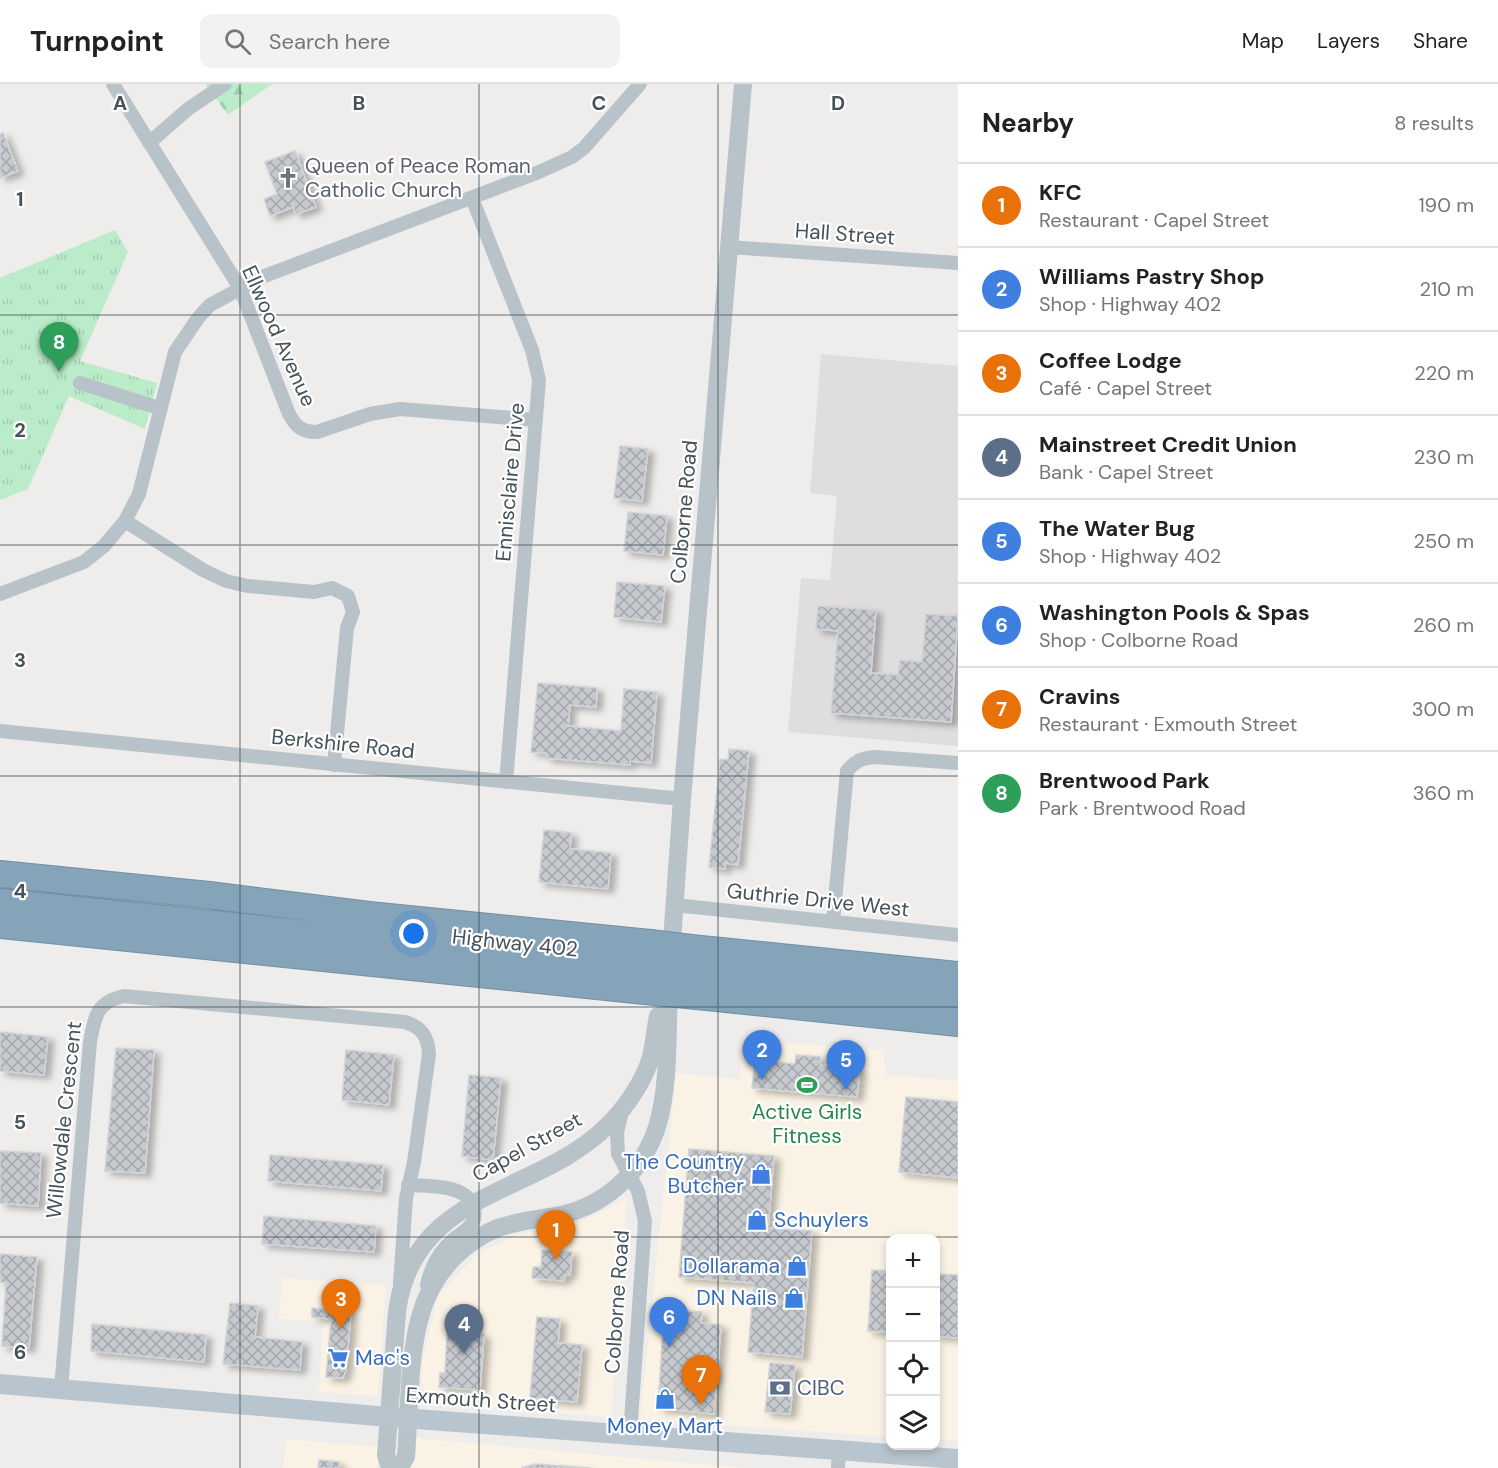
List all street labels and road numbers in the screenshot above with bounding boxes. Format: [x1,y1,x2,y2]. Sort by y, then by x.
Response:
street label: Hall Street [794,217,896,251]
street label: Ellwood Avenue [235,261,323,411]
street label: Ennisclaire Drive [489,401,531,563]
street label: Colborne Road [664,439,704,585]
street label: Berkshire Road [270,723,416,765]
street label: Guthrie Drive West [725,876,911,924]
street label: Highway 402 [451,922,579,964]
street label: Willowdale Crescent [40,1020,88,1220]
street label: Capel Street [467,1105,587,1189]
street label: Colborne Road [598,1229,636,1375]
street label: Exmouth Street [405,1381,557,1419]

